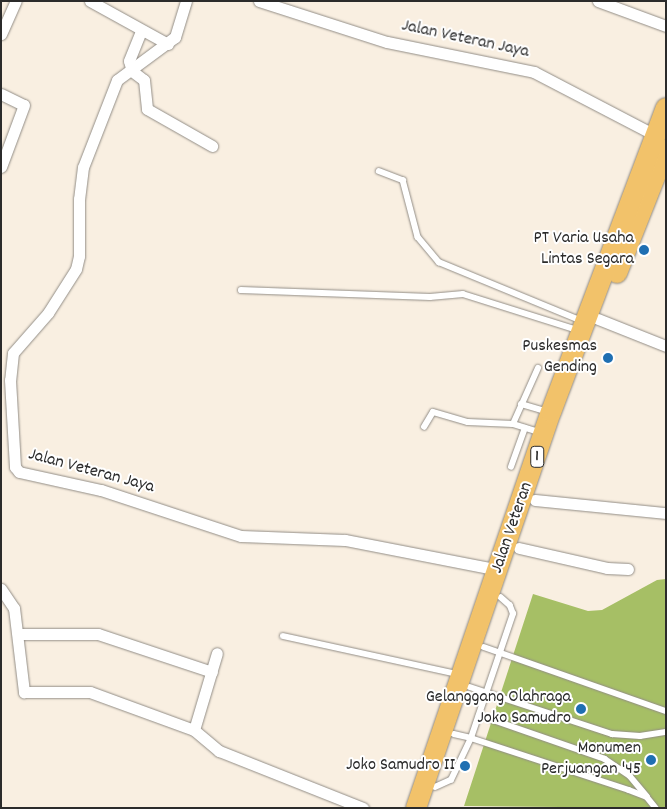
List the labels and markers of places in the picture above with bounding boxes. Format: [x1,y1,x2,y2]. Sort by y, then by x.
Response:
place label: PT Varia Usaha Lintas Segara [533,229,634,272]
marker: PT Varia Usaha Lintas Segara [638,244,650,256]
place label: Puskesmas Gending [522,337,597,379]
marker: Puskesmas Gending [601,351,615,365]
place label: Gelanggang Olahraga Joko Samudro [426,688,571,731]
marker: Gelanggang Olahraga Joko Samudro [575,703,587,715]
place label: Monumen Perjuangan '45 [541,739,641,782]
marker: Monumen Perjuangan '45 [645,754,657,766]
place label: Joko Samudro II [346,755,455,777]
marker: Joko Samudro II [459,760,471,772]

